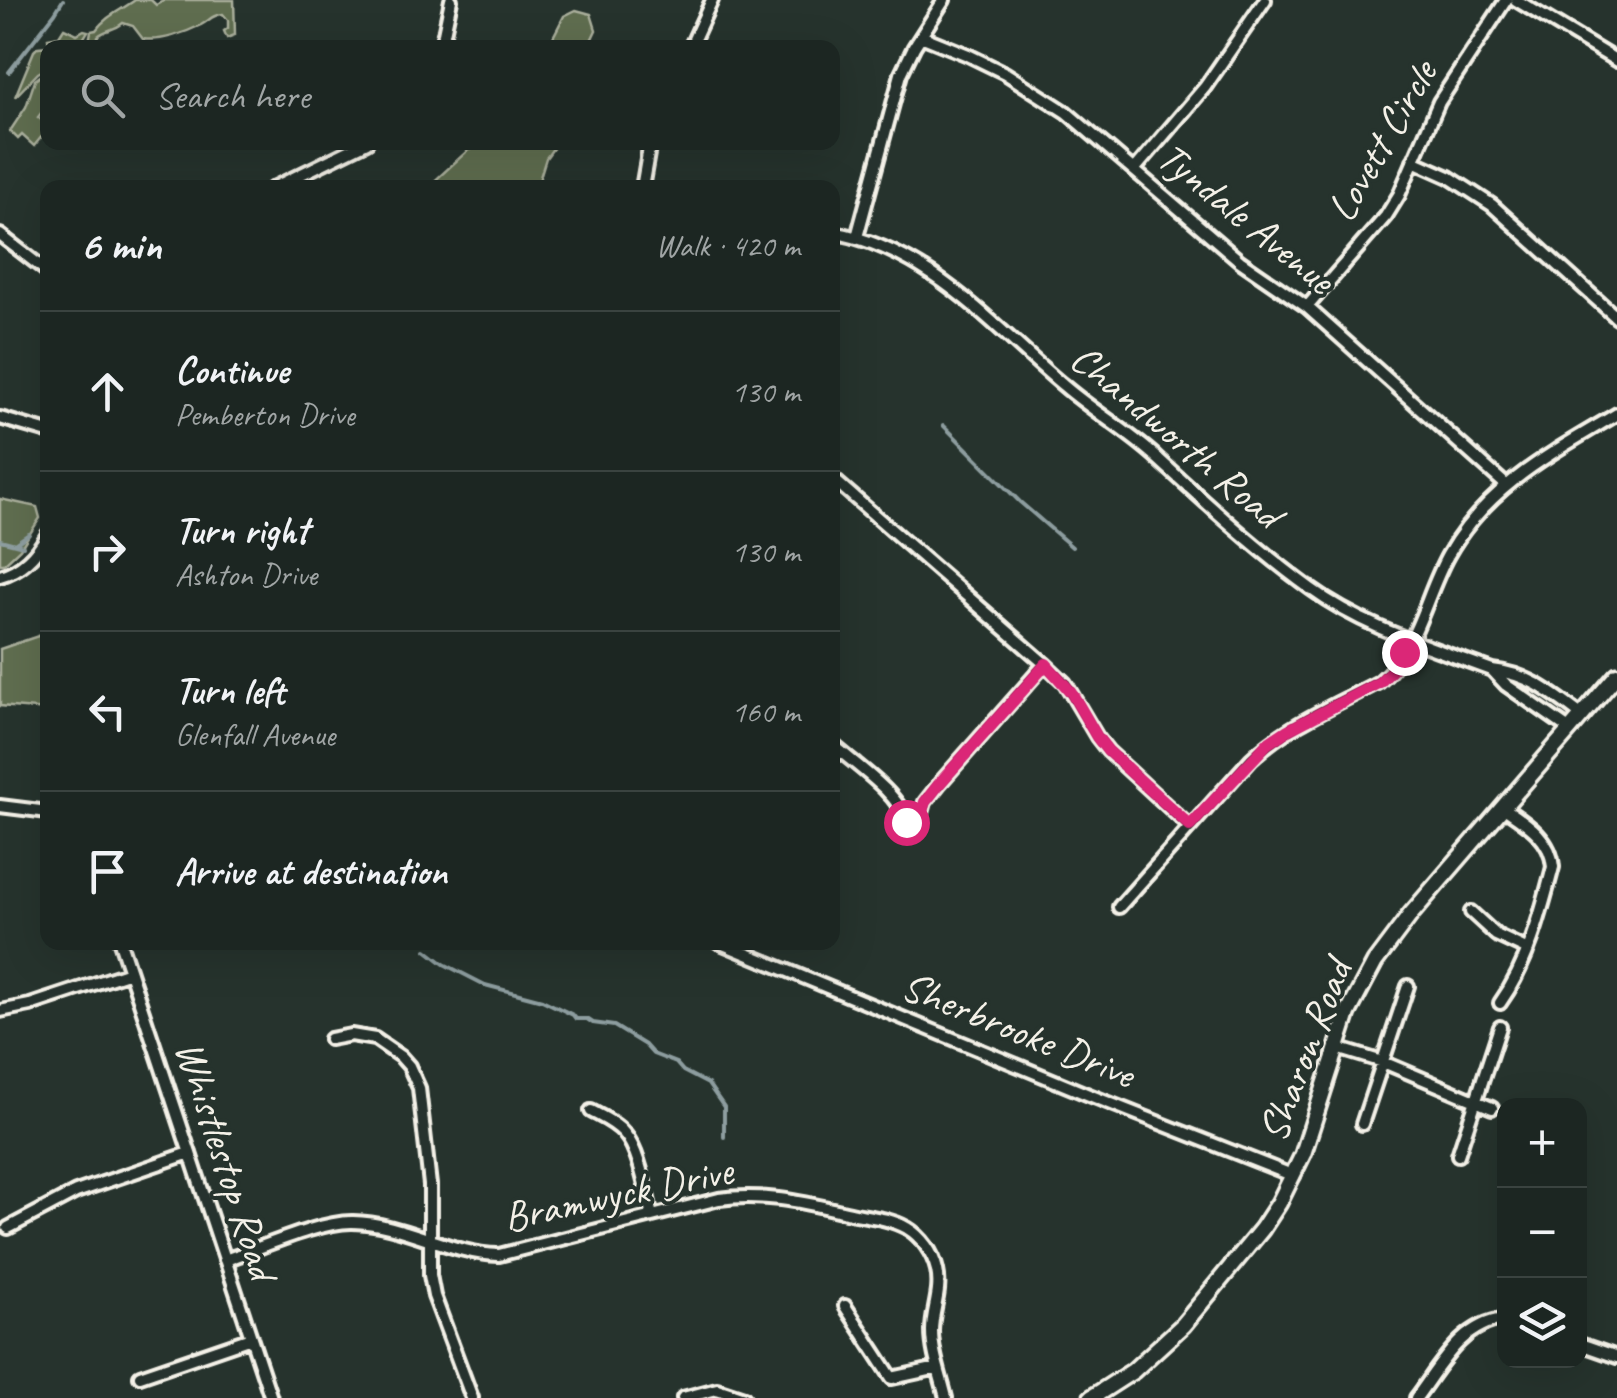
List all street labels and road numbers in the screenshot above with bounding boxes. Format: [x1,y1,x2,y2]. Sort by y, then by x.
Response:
street label: Lovett Circle [1315,48,1451,231]
street label: Tyndale Avenue [1147,130,1347,307]
street label: Chandworth Road [1059,332,1298,544]
street label: Sharon Road [1246,947,1366,1149]
street label: Sherbrooke Drive [894,959,1144,1102]
street label: Whistlestop Road [163,1034,291,1292]
street label: Bramwyck Drive [499,1143,740,1244]

